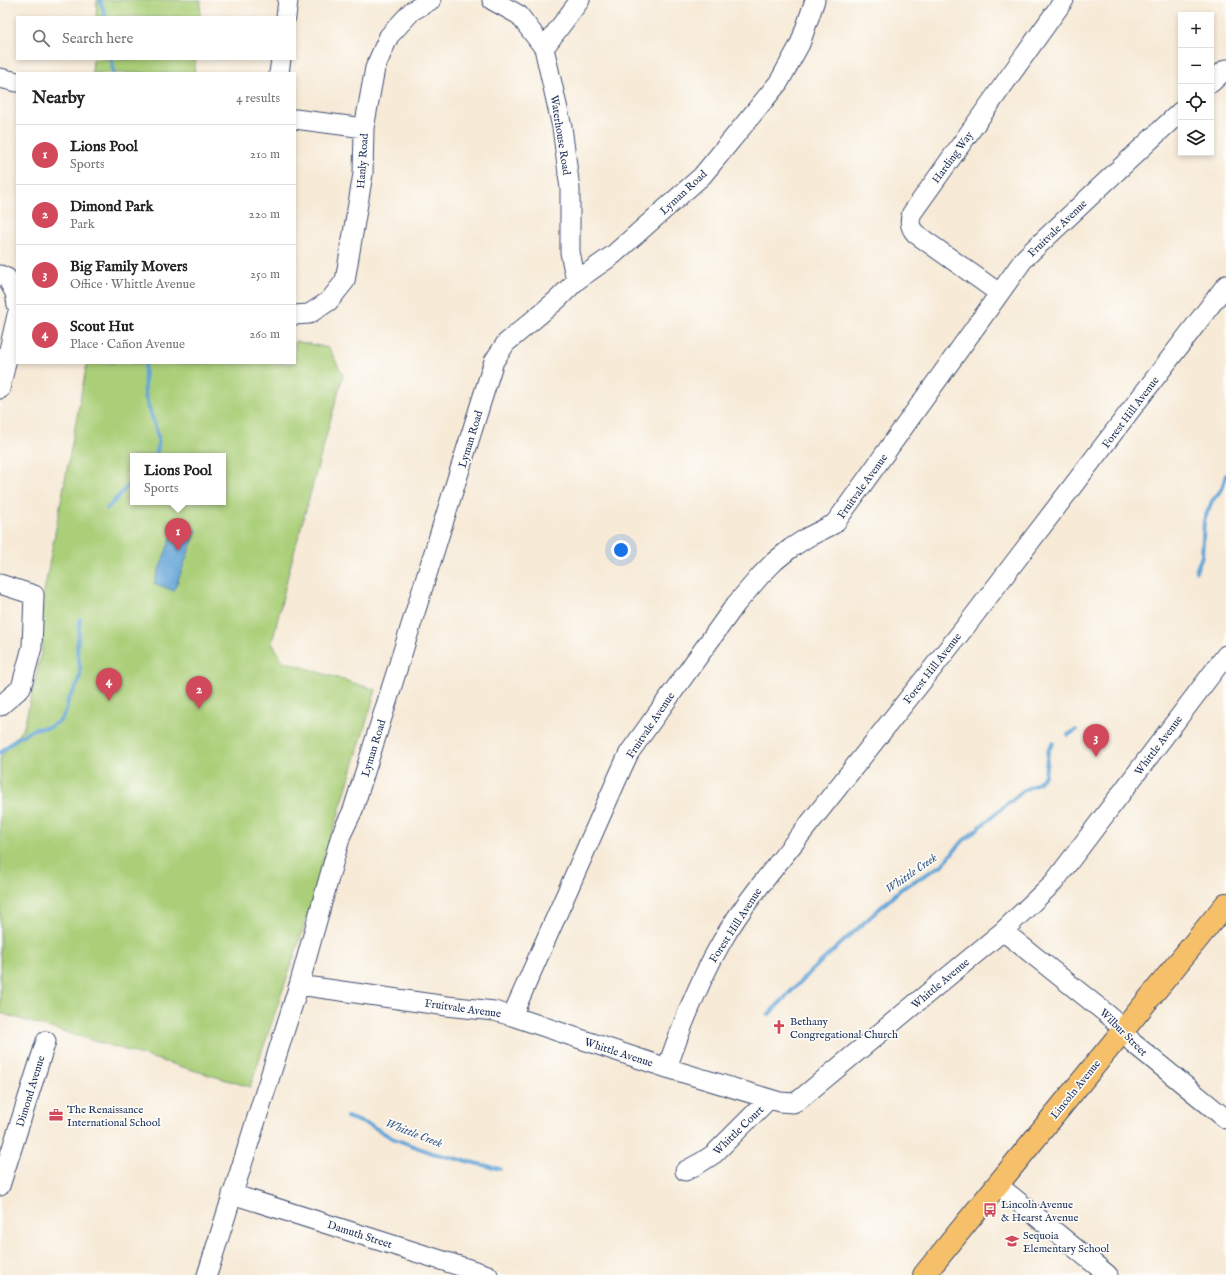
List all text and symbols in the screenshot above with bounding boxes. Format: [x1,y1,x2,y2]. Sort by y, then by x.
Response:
map controls [1178,12,1214,156]
button: + [1178,12,1214,48]
search box [16,16,296,60]
icon: search [30,27,52,49]
text: Search here [62,29,133,48]
button: − [1178,48,1214,84]
button: locate [1178,84,1214,120]
text: Nearby [32,88,85,109]
text: 4 results [236,90,280,107]
street label: Waterhouse Road [547,94,573,176]
button: layers [1178,120,1214,156]
street label: Harding Way [929,128,977,186]
street label: Hanly Road [354,133,372,189]
text: Lions Pool [70,137,138,156]
text: 1 [43,146,47,163]
text: 210 m [250,146,280,163]
text: Sports [70,156,105,173]
street label: Lyman Road [657,167,710,218]
text: Dimond Park [70,197,153,216]
street label: Fruitvale Avenue [1025,197,1090,260]
text: 2 [42,206,48,223]
text: 220 m [249,206,280,223]
text: Park [70,216,95,233]
text: Big Family Movers [70,257,187,276]
text: 3 [43,266,47,283]
text: 250 m [250,266,280,283]
text: Office · Whittle Avenue [70,276,195,293]
text: Scout Hut [70,317,134,336]
text: 4 [42,326,48,343]
text: 260 m [249,326,280,343]
text: Place · Cañon Avenue [70,336,185,353]
street label: Forest Hill Avenue [1099,374,1162,451]
street label: Lyman Road [456,409,486,470]
street label: Fruitvale Avenue [835,451,891,522]
popup [130,453,226,505]
text: Lions Pool [144,461,212,480]
text: Sports [144,480,179,497]
pin: 1 [165,518,191,551]
your location [611,540,631,560]
street label: Forest Hill Avenue [901,630,965,707]
pin: 4 [96,668,122,701]
pin: 2 [186,676,212,709]
street label: Fruitvale Avenue [624,690,678,761]
street label: Whittle Avenue [1132,713,1186,778]
street label: Lyman Road [359,718,389,779]
pin: 3 [1083,724,1109,757]
water label: Whittle Creek [883,850,940,897]
street label: Forest Hill Avenue [706,886,765,966]
street label: Whittle Avenue [909,955,972,1012]
street label: Fruitvale Avenue [424,997,502,1021]
street label: Wilbur Street [1097,1006,1150,1060]
place label: Bethany Congregational Church [790,1015,898,1042]
church icon: Bethany Congregational Church [771,1019,787,1035]
street label: Whittle Avenue [583,1035,655,1071]
street label: Dimond Avenue [13,1054,48,1129]
street label: Lincoln Avenue [1048,1057,1104,1122]
place label: The Renaissance International School [67,1103,161,1130]
street label: Whittle Court [710,1103,767,1158]
office icon: The Renaissance International School [48,1107,64,1123]
water label: Whittle Creek [383,1116,445,1151]
place label: Lincoln Avenue & Hearst Avenue [1001,1198,1078,1225]
bus stop icon: Lincoln Avenue & Hearst Avenue [982,1202,998,1218]
street label: Damuth Street [326,1218,394,1252]
place label: Sequoia Elementary School [1023,1229,1109,1256]
school or university icon: Sequoia Elementary School [1004,1233,1020,1249]

